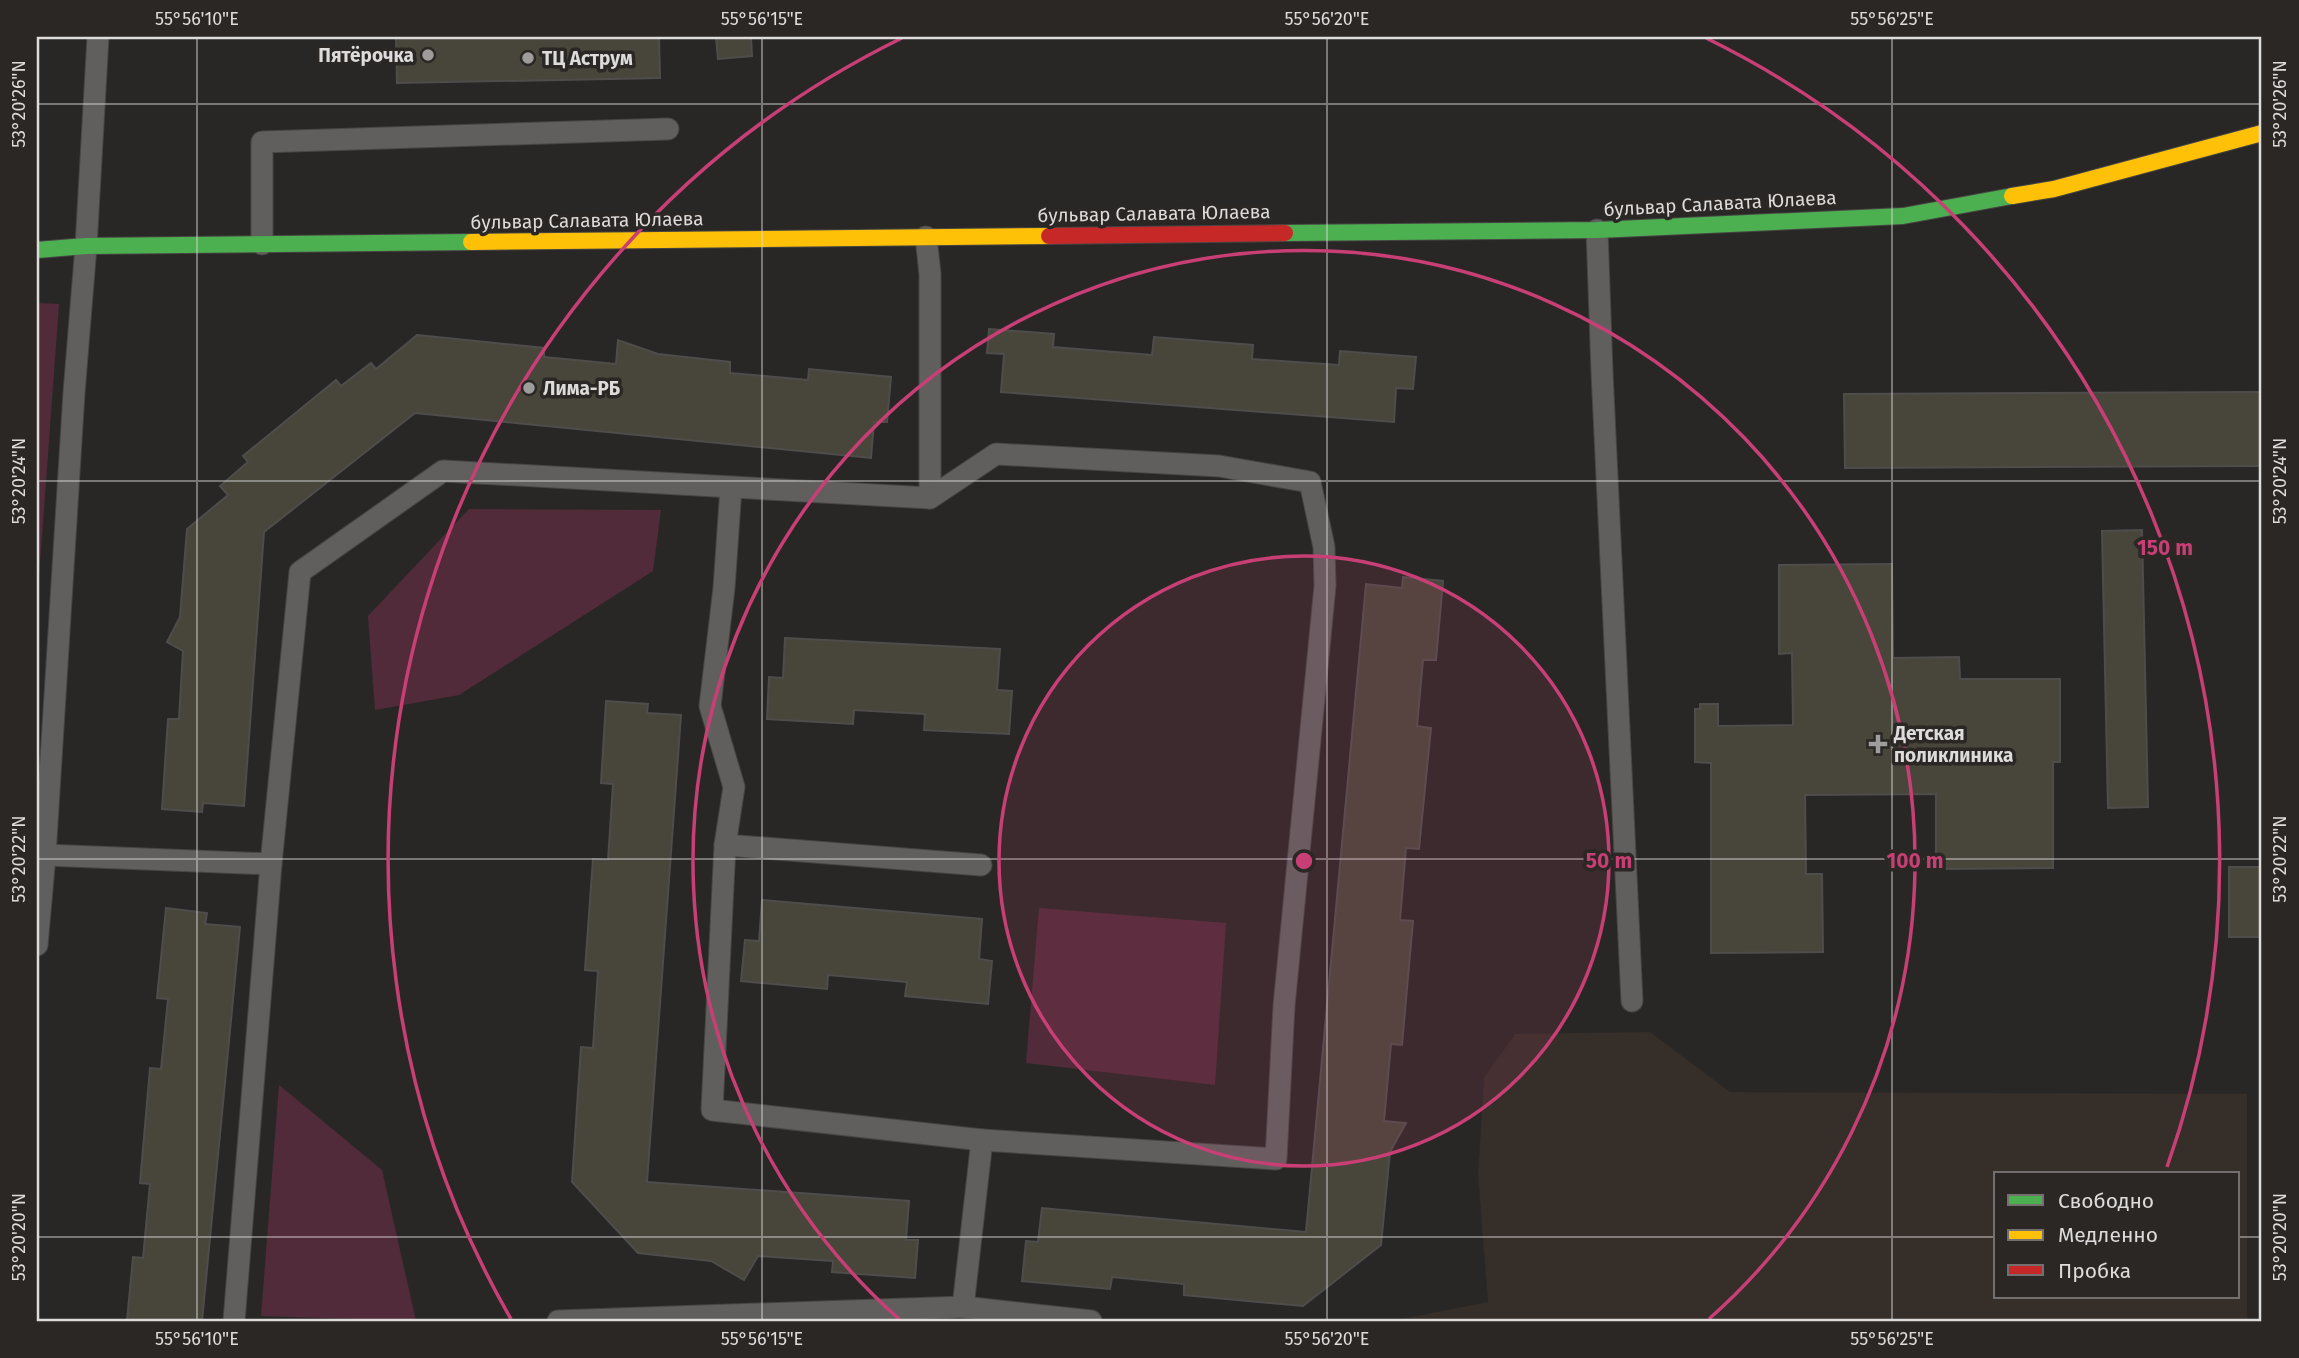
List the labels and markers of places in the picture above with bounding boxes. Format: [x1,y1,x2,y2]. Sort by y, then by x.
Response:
place label: Пятёрочка [318,44,414,67]
marker: Пятёрочка [420,47,436,63]
place label: ТЦ Аструм [542,47,633,70]
marker: ТЦ Аструм [520,50,536,66]
place label: Лима-РБ [543,377,620,400]
marker: Лима-РБ [521,380,537,396]
place label: Детская поликлиника [1893,722,2013,767]
marker: Детская поликлиника [1868,734,1888,754]
centre of rings [1292,849,1316,873]

